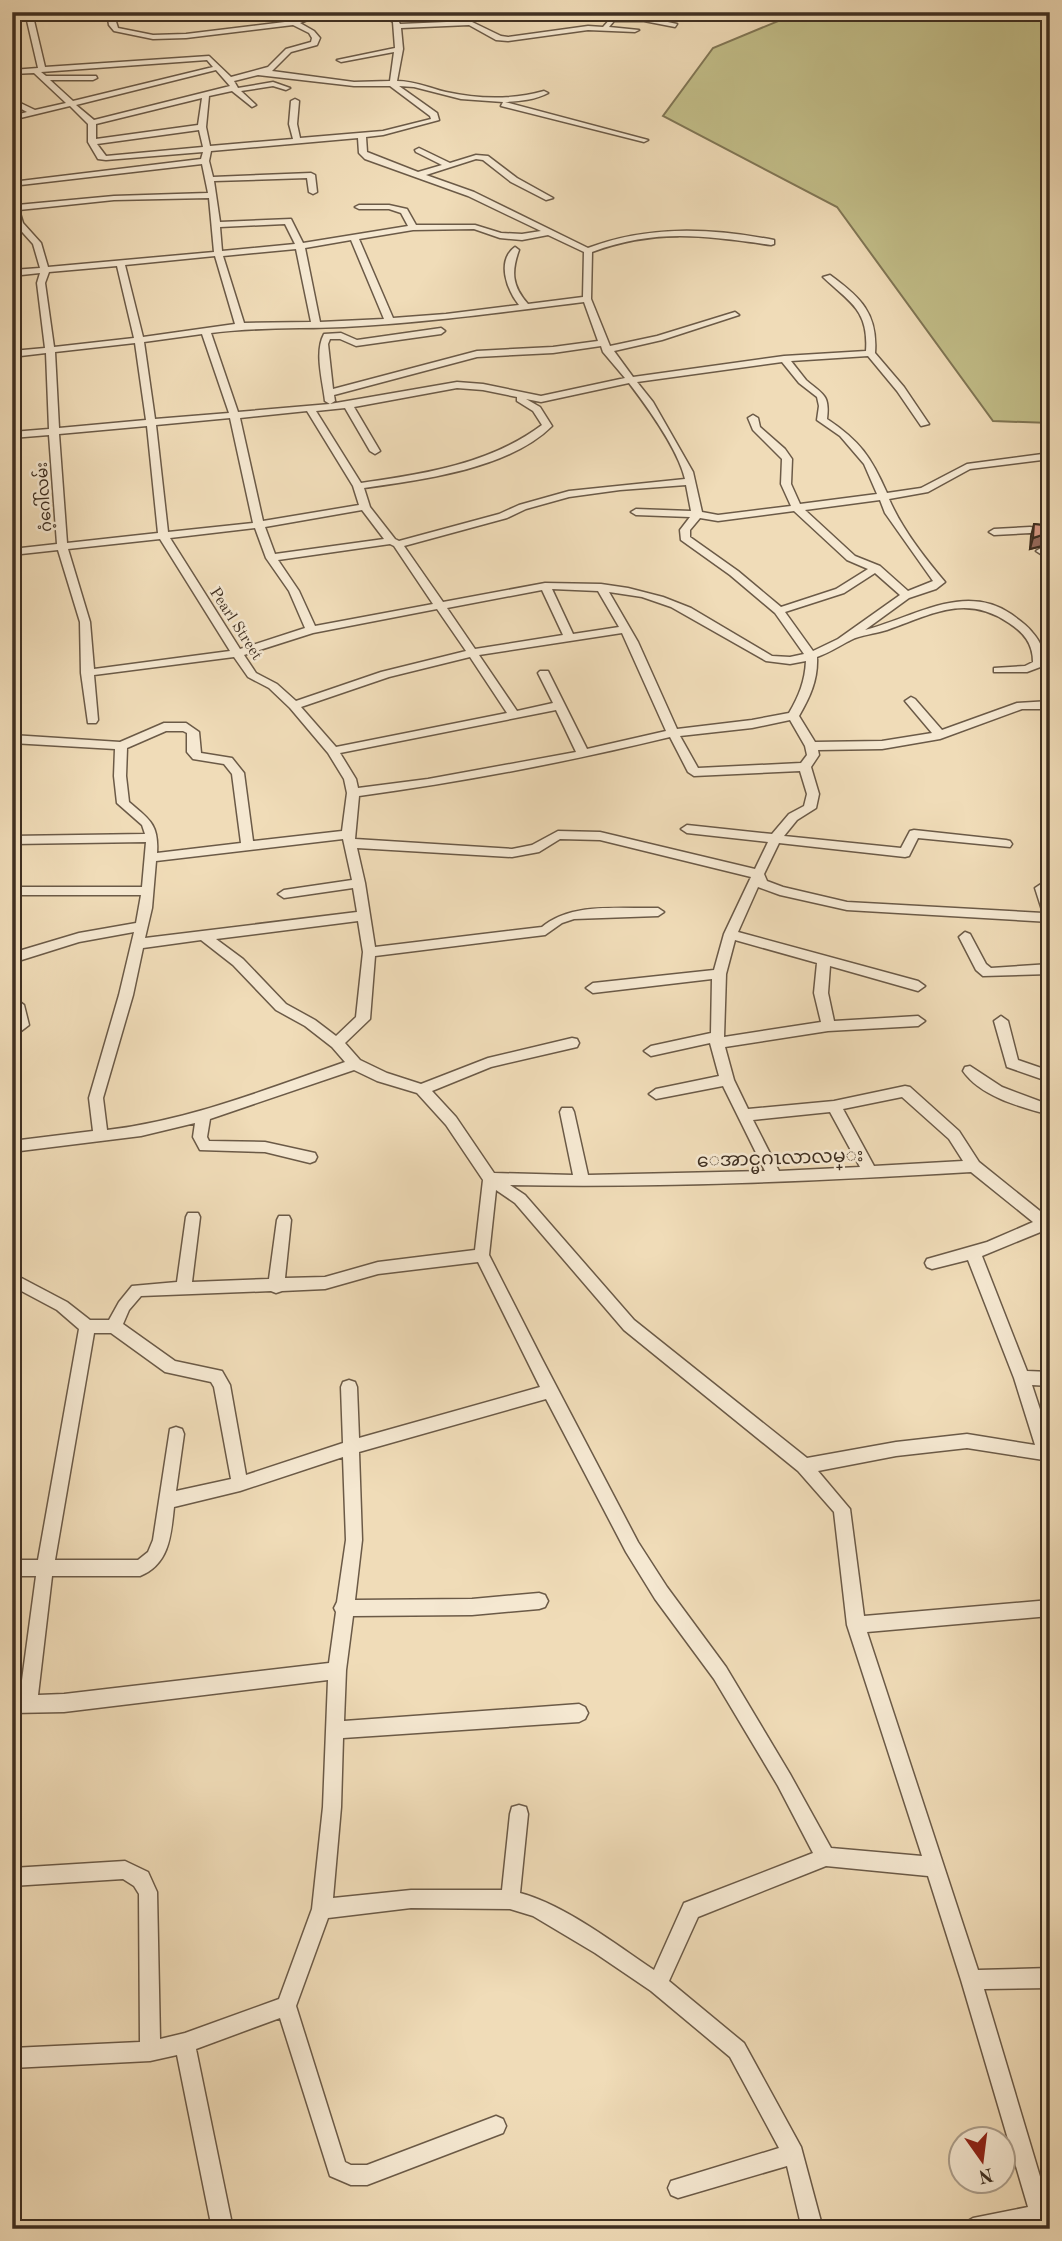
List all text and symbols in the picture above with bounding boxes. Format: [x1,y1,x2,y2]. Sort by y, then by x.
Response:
street label: ဂံ့ဂေါ်လမ်း [30,461,56,533]
street label: Pearl Street [206,585,265,664]
street label: ေအာင္မဂၤလာလမ္း [696,1147,864,1176]
north arrow [946,2126,1016,2196]
text: N [976,2163,995,2185]

